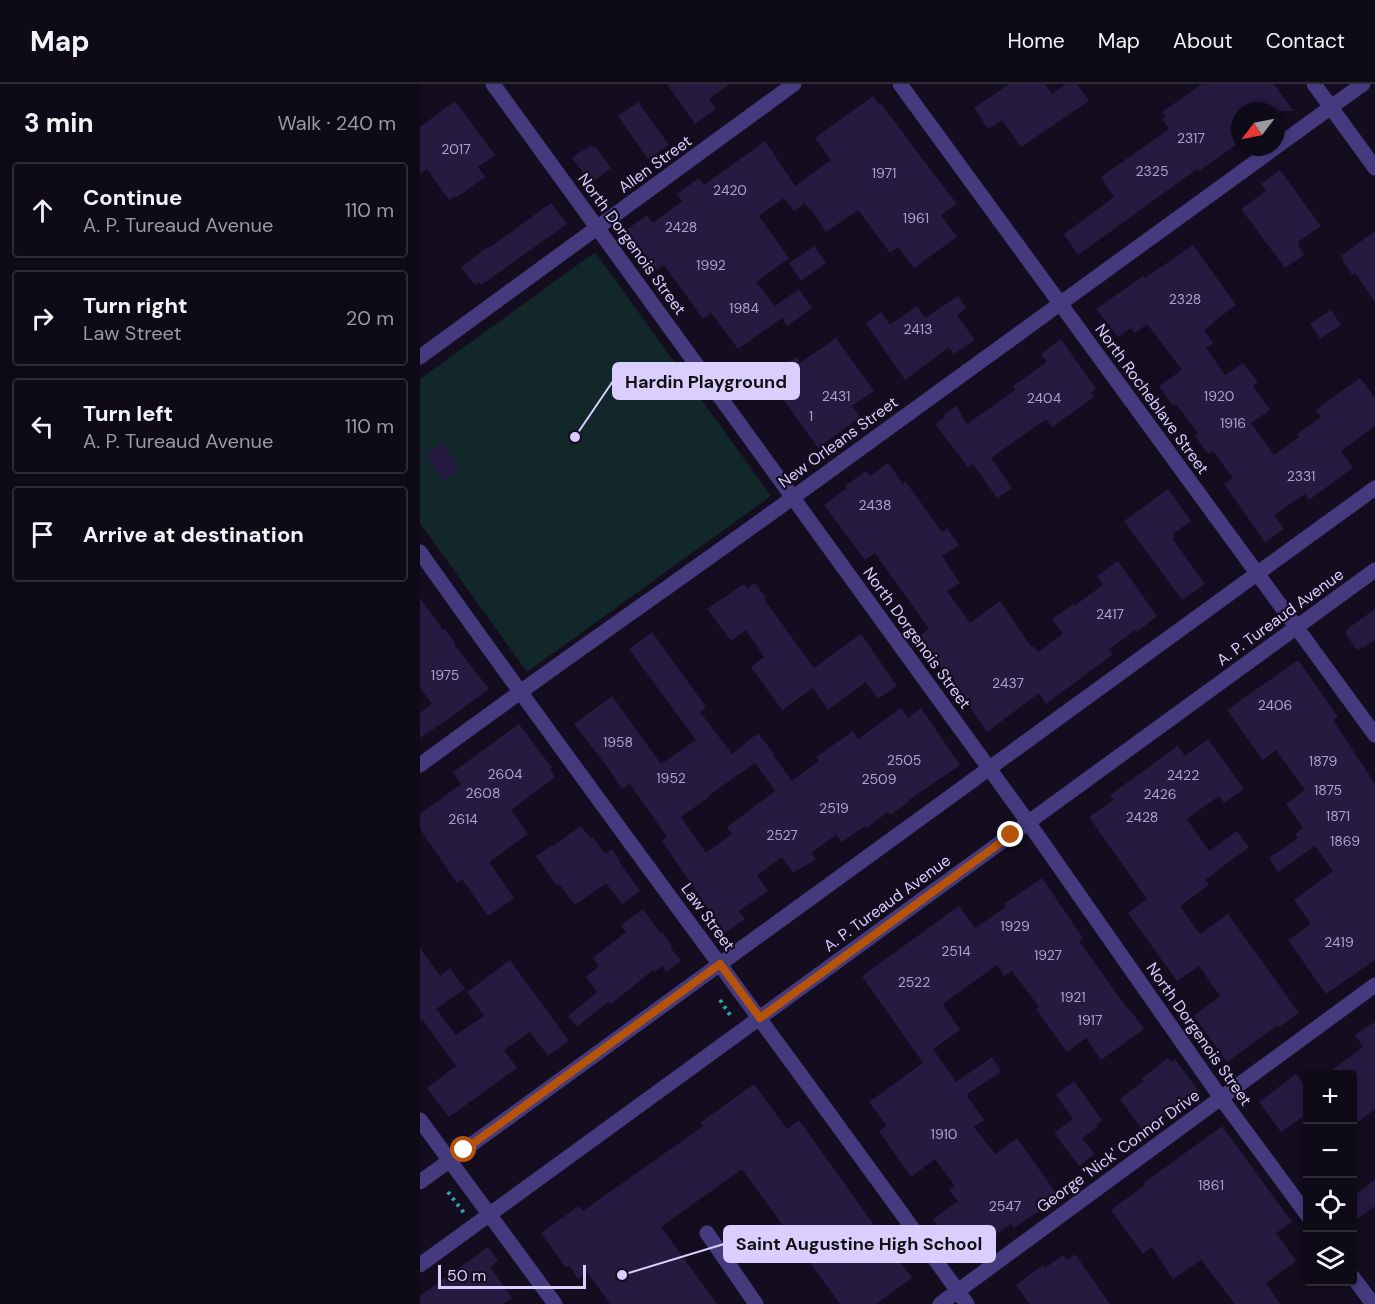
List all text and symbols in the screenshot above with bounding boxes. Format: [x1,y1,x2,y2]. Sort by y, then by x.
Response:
text: Map [30,23,90,60]
text: Home [1007,27,1065,55]
text: Map [1098,27,1140,55]
text: About [1173,27,1233,55]
text: Contact [1266,27,1345,55]
north arrow [1231,102,1285,156]
text: 3 min [24,106,93,140]
text: Walk · 240 m [277,110,396,136]
house number: 2317 [1177,129,1205,147]
street label: Allen Street [614,130,696,198]
house number: 2017 [441,140,471,158]
house number: 2325 [1136,162,1168,180]
house number: 1971 [872,164,896,182]
street label: North Dorgenois Street [573,169,691,319]
house number: 2420 [713,181,747,199]
text: Continue [83,183,182,212]
icon: ahead [26,194,59,227]
text: 110 m [345,197,394,223]
house number: 1961 [903,209,929,227]
text: A. P. Tureaud Avenue [83,212,273,238]
house number: 2428 [665,218,697,236]
house number: 1992 [696,256,726,274]
house number: 2328 [1169,290,1201,308]
text: Turn right [83,291,188,320]
house number: 1984 [729,299,759,317]
icon: right [26,302,59,335]
text: 20 m [346,305,394,331]
text: Law Street [83,320,181,346]
house number: 2413 [904,320,932,338]
street label: North Rocheblave Street [1090,320,1214,478]
callout: Hardin Playground [613,363,799,399]
text: Hardin Playground [625,370,787,394]
house number: 2431 [822,387,850,405]
house number: 1920 [1204,387,1234,405]
house number: 2404 [1027,389,1062,407]
street label: New Orleans Street [774,392,902,492]
text: Turn left [83,399,173,428]
house number: 1 [809,407,813,425]
icon: left [26,410,59,443]
text: 110 m [345,413,394,439]
house number: 1916 [1220,414,1246,432]
text: A. P. Tureaud Avenue [83,428,273,454]
house number: 2331 [1287,467,1315,485]
house number: 2438 [858,496,892,514]
icon: arrive [26,518,59,551]
text: Arrive at destination [83,520,304,549]
street label: North Dorgenois Street [858,563,976,713]
street label: A. P. Tureaud Avenue [1212,564,1348,670]
house number: 2417 [1096,605,1124,623]
house number: 1975 [431,666,459,684]
house number: 2437 [992,674,1024,692]
house number: 2406 [1258,696,1292,714]
house number: 1958 [603,733,633,751]
house number: 2505 [887,751,921,769]
house number: 1879 [1309,752,1337,770]
house number: 2604 [488,765,523,783]
house number: 2422 [1167,766,1199,784]
house number: 1952 [656,769,686,787]
house number: 2509 [862,770,897,788]
house number: 1875 [1314,781,1342,799]
house number: 2608 [466,784,500,802]
house number: 2426 [1143,785,1177,803]
house number: 2519 [819,799,849,817]
house number: 1871 [1326,807,1350,825]
house number: 2428 [1126,808,1158,826]
house number: 2614 [448,810,478,828]
route end [997,821,1023,847]
house number: 2527 [766,826,798,844]
house number: 1869 [1330,832,1360,850]
street label: A. P. Tureaud Avenue [819,850,955,956]
street label: Law Street [676,879,740,955]
house number: 1929 [1000,917,1030,935]
house number: 2419 [1324,933,1354,951]
house number: 2514 [941,942,971,960]
house number: 1927 [1034,946,1062,964]
street label: North Dorgenois Street [1142,958,1256,1110]
house number: 2522 [898,973,930,991]
house number: 1921 [1060,988,1086,1006]
house number: 1917 [1078,1011,1102,1029]
map controls [1303,1070,1357,1286]
button: + [1303,1070,1357,1124]
street label: George 'Nick' Connor Drive [1032,1085,1204,1217]
button: − [1303,1124,1357,1178]
house number: 1910 [931,1125,957,1143]
route start [450,1136,476,1162]
house number: 1861 [1198,1176,1224,1194]
button: locate [1303,1178,1357,1232]
house number: 2547 [989,1197,1021,1215]
callout: Saint Augustine High School [724,1226,995,1262]
text: Saint Augustine High School [736,1232,982,1256]
button: layers [1303,1232,1357,1286]
scale bar [438,1262,586,1290]
text: 50 m [447,1265,486,1286]

